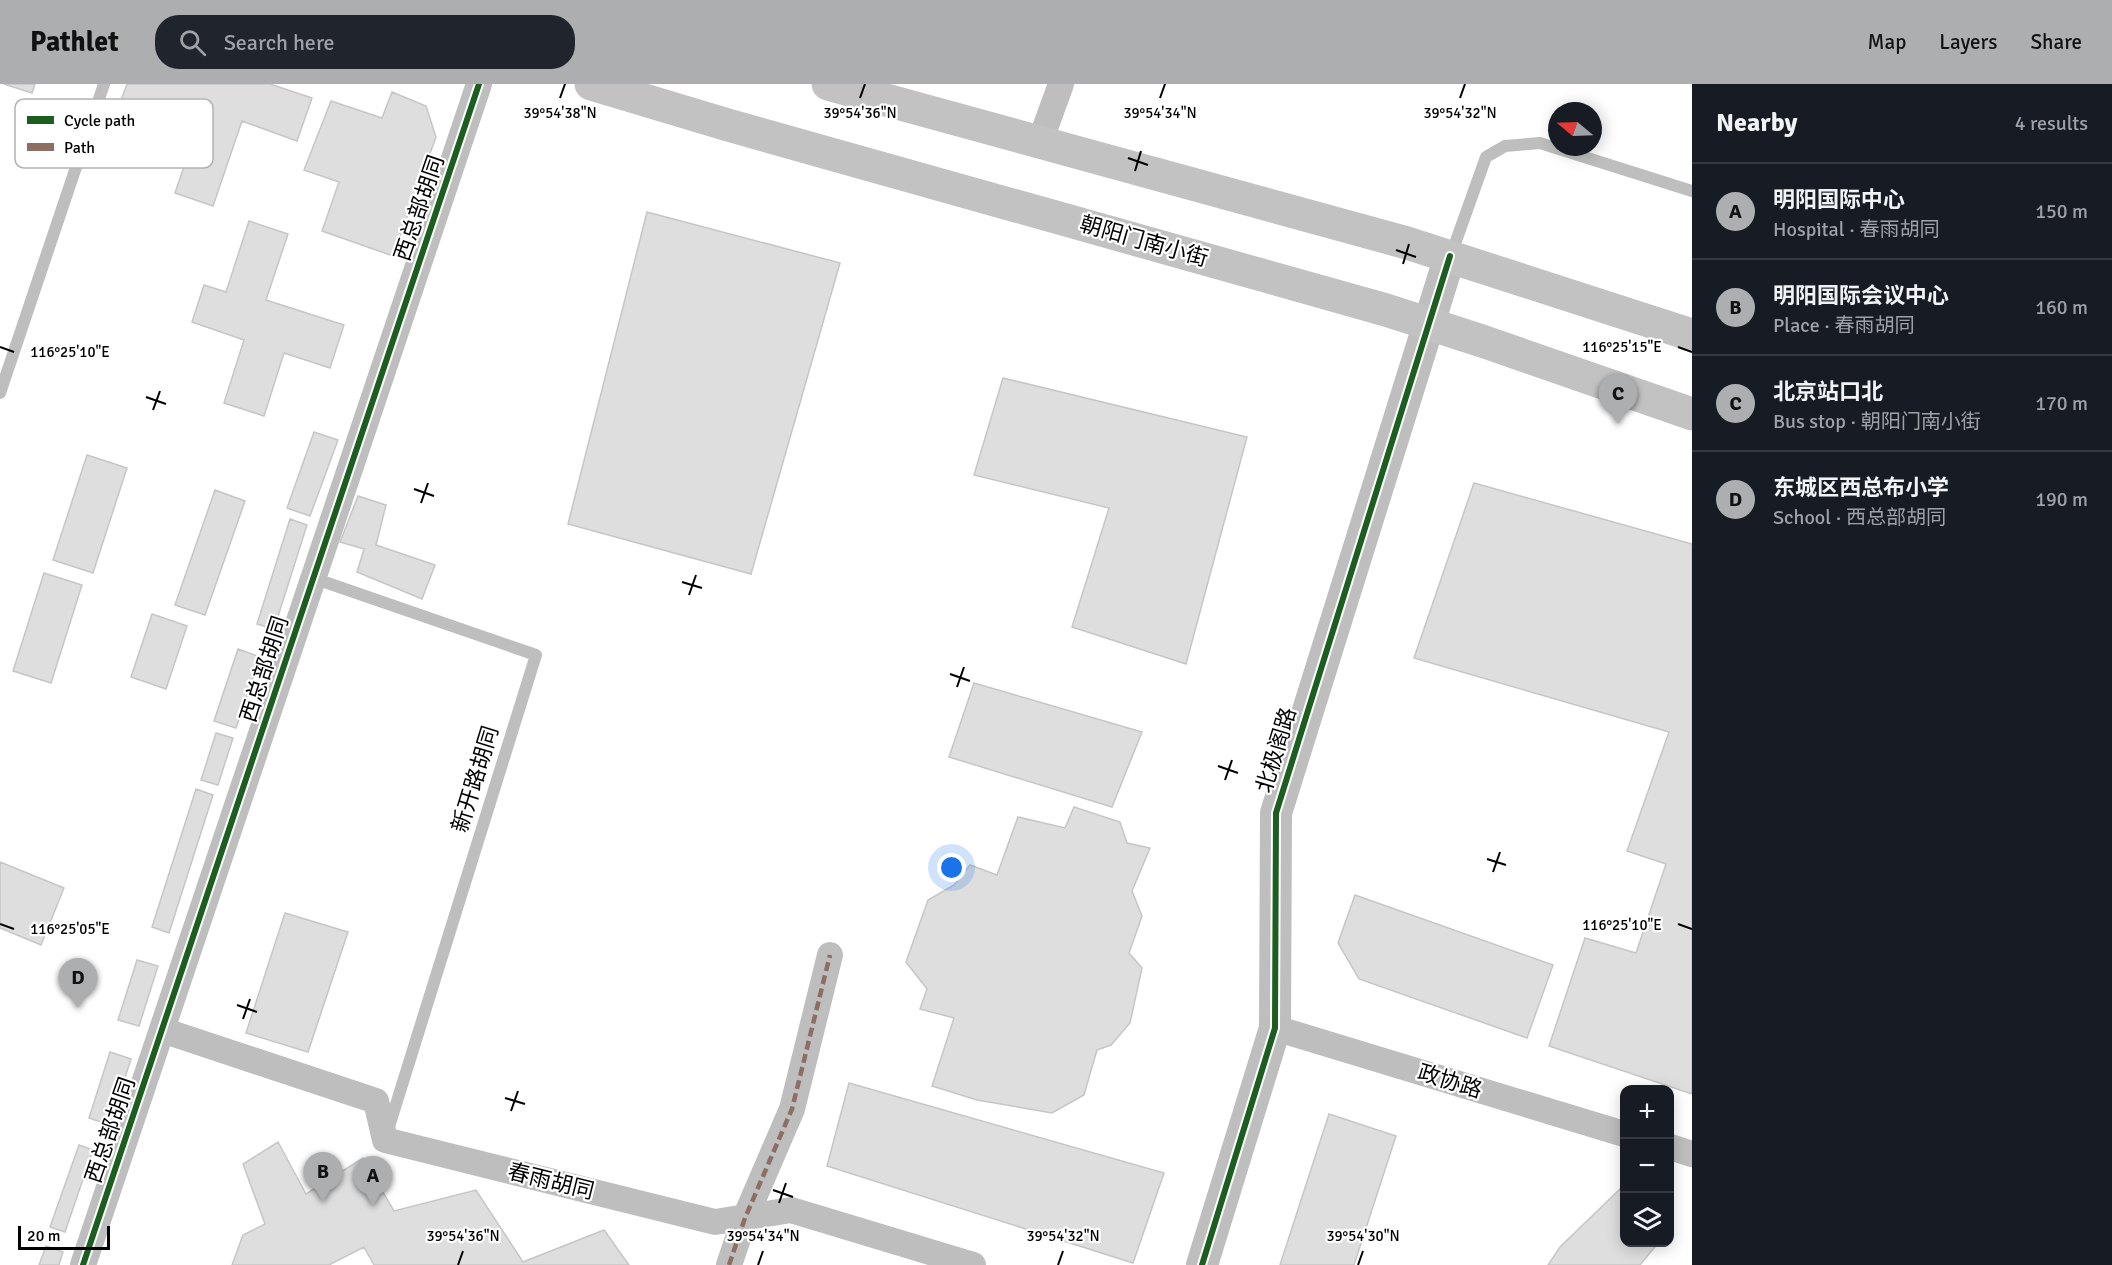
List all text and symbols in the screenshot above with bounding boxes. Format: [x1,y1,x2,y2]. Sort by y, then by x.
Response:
search box [155,15,575,69]
text: Pathlet [30,25,119,59]
icon: search [176,26,209,59]
text: Search here [224,29,335,56]
text: Map [1868,29,1906,55]
text: Layers [1939,29,1997,55]
text: Share [2030,29,2082,55]
legend [15,99,213,168]
north arrow [1548,102,1602,156]
text: 39°54'38"N [523,104,597,122]
text: 39°54'36"N [823,104,897,122]
text: 39°54'34"N [1123,104,1197,122]
text: 39°54'32"N [1423,104,1497,122]
text: Nearby [1716,107,1797,139]
text: Cycle path [64,111,135,131]
text: 4 results [2015,111,2088,136]
text: Path [64,138,95,158]
street label: 西总部胡同 [388,152,450,264]
text: 明阳国际中心 [1773,186,1905,213]
text: A [1729,199,1742,224]
text: 150 m [2035,199,2088,224]
street label: 朝阳门南小街 [1077,210,1211,272]
text: Hospital · 春雨胡同 [1773,217,1939,242]
text: 明阳国际会议中心 [1773,282,1949,309]
text: B [1729,295,1742,320]
text: 160 m [2035,295,2088,320]
text: Place · 春雨胡同 [1773,313,1915,338]
text: 116°25'15"E [1582,338,1662,356]
text: 116°25'10"E [30,343,110,361]
pin: C [1598,374,1638,424]
text: 北京站口北 [1773,378,1883,405]
text: C [1729,391,1742,416]
text: 170 m [2035,391,2088,416]
text: Bus stop · 朝阳门南小街 [1773,409,1981,434]
text: 东城区西总布小学 [1773,474,1949,501]
text: D [1729,487,1742,512]
text: 190 m [2035,487,2088,512]
text: School · 西总部胡同 [1773,505,1946,530]
street label: 西总部胡同 [234,613,294,725]
street label: 北极阁路 [1250,704,1302,796]
street label: 新开路胡同 [446,722,504,836]
your location [937,853,966,882]
text: 116°25'10"E [1582,916,1662,934]
text: 116°25'05"E [30,920,110,938]
pin: D [58,958,98,1008]
street label: 政协路 [1414,1058,1486,1104]
street label: 西总部胡同 [79,1074,141,1186]
map controls [1620,1085,1674,1247]
button: + [1620,1085,1674,1139]
button: − [1620,1139,1674,1193]
pin: B [304,1152,342,1202]
pin: A [354,1156,392,1206]
street label: 春雨胡同 [505,1157,597,1205]
button: layers [1620,1193,1674,1247]
scale bar [18,1223,110,1250]
text: 20 m [27,1226,61,1246]
text: 39°54'36"N [426,1227,500,1245]
text: 39°54'34"N [726,1227,800,1245]
text: 39°54'32"N [1026,1227,1100,1245]
text: 39°54'30"N [1326,1227,1400,1245]

